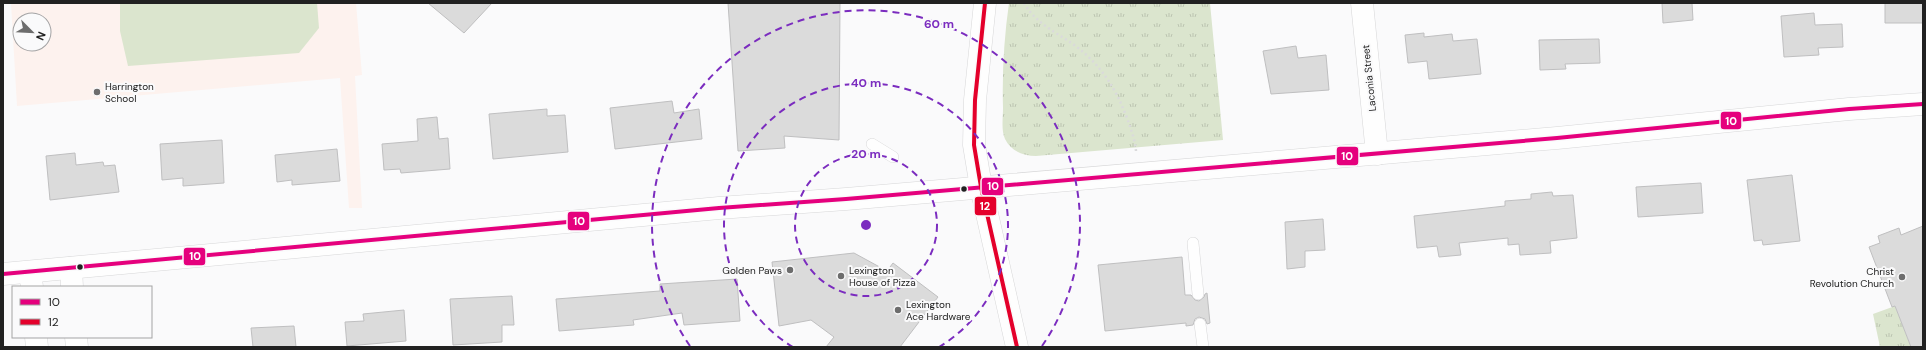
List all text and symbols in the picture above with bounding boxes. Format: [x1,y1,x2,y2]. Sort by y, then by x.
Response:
north arrow [12,12,52,52]
text: 60 m [924,16,954,32]
text: N [33,30,49,43]
street label: Laconia Street [1359,44,1379,112]
text: 40 m [851,75,881,91]
place label: Harrington School [105,80,154,105]
marker: Harrington School [92,87,102,97]
line badge: 10 [1720,111,1742,130]
text: 10 [1725,114,1737,128]
text: 20 m [851,146,881,162]
line badge: 10 [1336,146,1359,166]
text: 10 [1341,149,1353,163]
line badge: 10 [981,177,1004,196]
text: 10 [987,179,999,193]
unlabelled marker [959,184,969,194]
line badge: 12 [974,196,997,216]
text: 12 [980,199,990,213]
line badge: 10 [567,211,590,231]
text: 10 [573,214,585,228]
centre of rings [859,218,873,232]
line badge: 10 [183,247,206,266]
text: 10 [189,249,201,263]
unlabelled marker [75,262,85,272]
place label: Golden Paws [722,264,782,277]
place label: Lexington House of Pizza [849,264,916,289]
marker: Golden Paws [785,265,795,275]
place label: Christ Revolution Church [1810,265,1894,290]
marker: Lexington House of Pizza [836,271,846,281]
marker: Christ Revolution Church [1897,272,1907,282]
legend [12,286,152,338]
text: 10 [48,294,60,310]
place label: Lexington Ace Hardware [906,298,971,323]
marker: Lexington Ace Hardware [893,305,903,315]
text: 12 [48,314,59,330]

